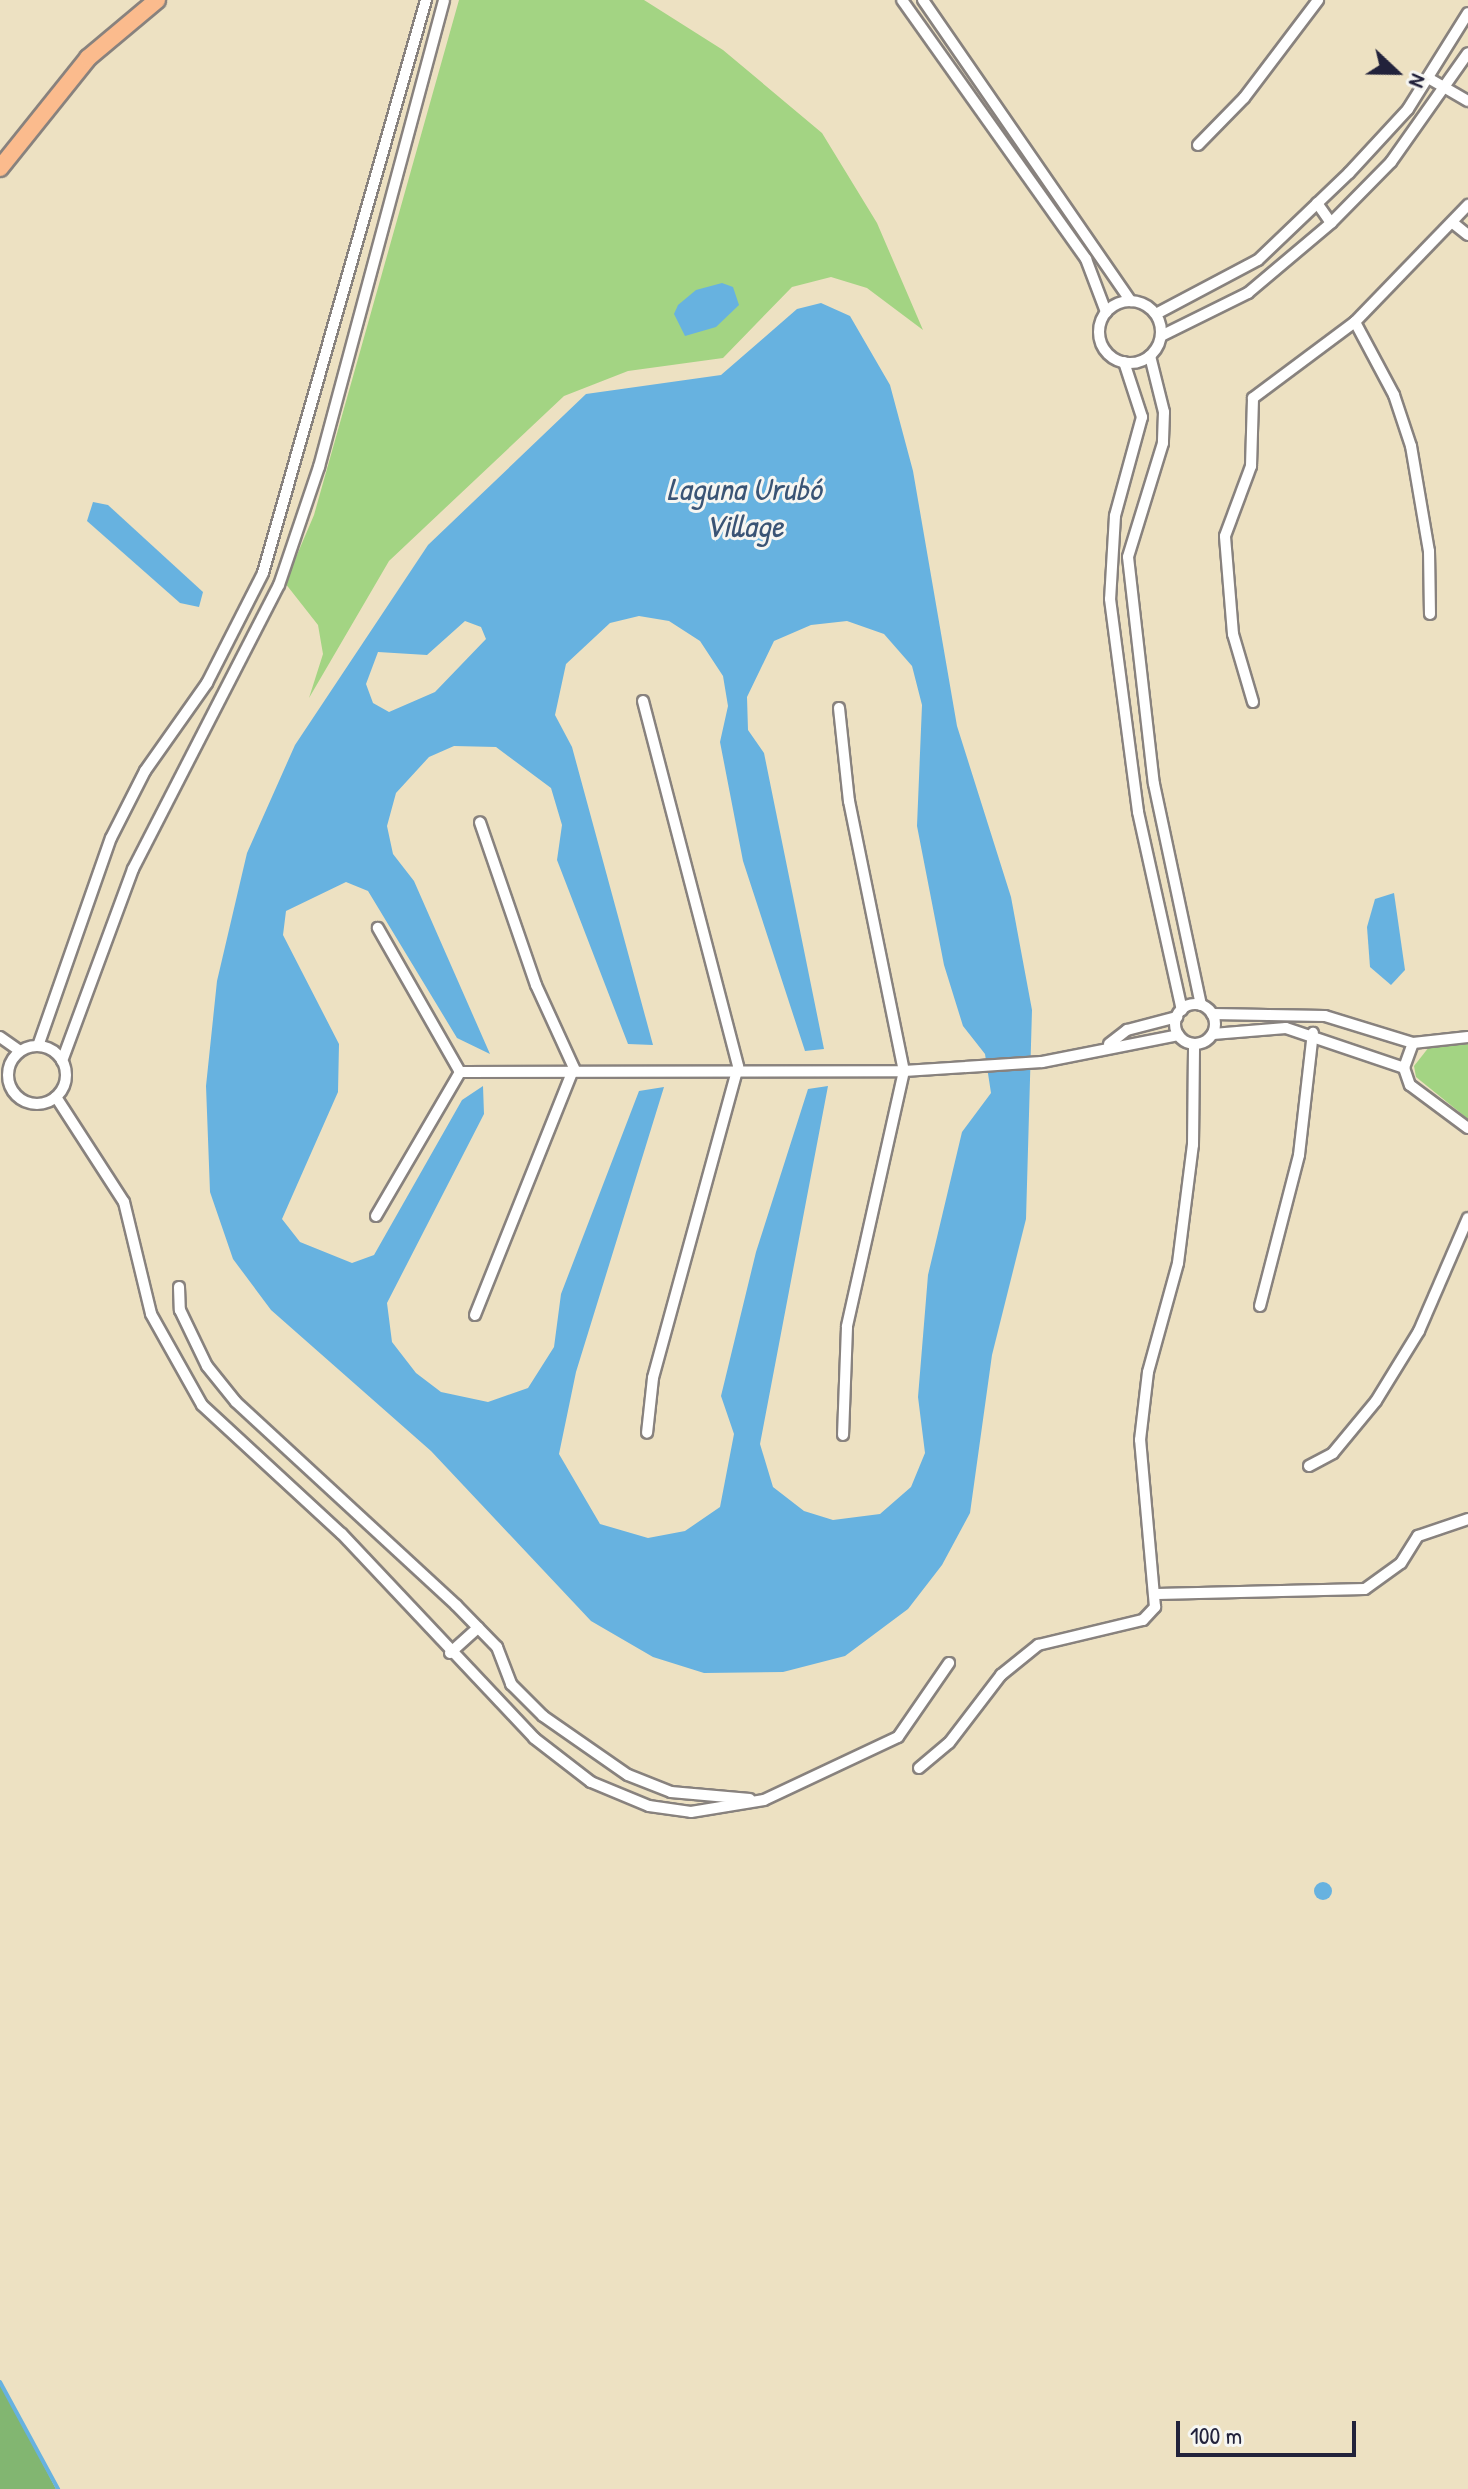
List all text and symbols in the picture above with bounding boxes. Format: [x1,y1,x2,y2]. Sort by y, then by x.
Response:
north arrow [1356,32,1436,112]
text: N [1402,70,1434,92]
water label: Laguna Urubó Village [667,471,821,546]
scale bar [1180,2405,1360,2455]
text: 100 m [1190,2419,1242,2451]

